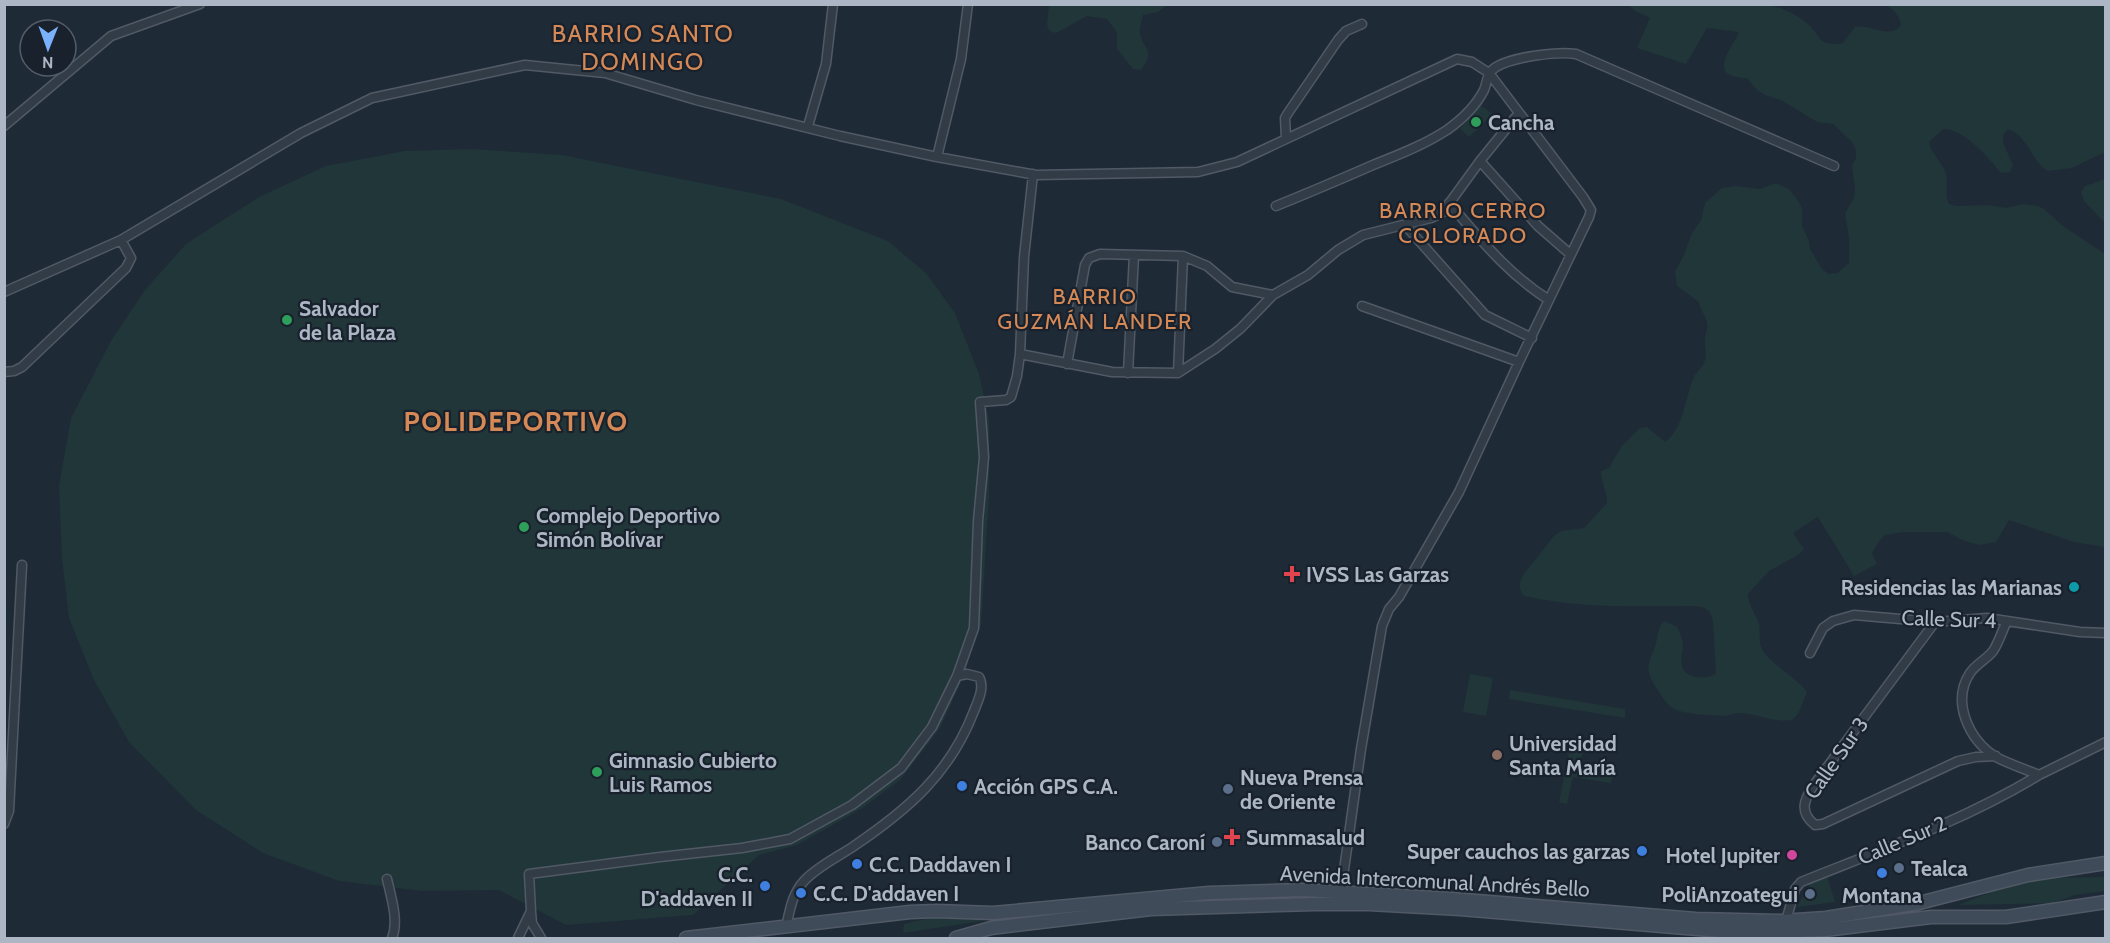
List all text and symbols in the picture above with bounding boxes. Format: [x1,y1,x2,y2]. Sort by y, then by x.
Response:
north arrow [18,18,78,78]
district label: BARRIO SANTO DOMINGO [552,19,734,76]
text: N [42,53,54,72]
place label: Cancha [1488,110,1555,135]
marker: Cancha [1469,115,1483,129]
district label: BARRIO CERRO COLORADO [1379,197,1547,249]
district label: BARRIO GUZMÁN LANDER [997,283,1193,335]
place label: Salvador de la Plaza [299,296,397,345]
marker: Salvador de la Plaza [280,313,294,327]
district label: POLIDEPORTIVO [404,405,628,438]
place label: Complejo Deportivo Simón Bolívar [536,503,720,552]
marker: Complejo Deportivo Simón Bolívar [517,520,531,534]
place label: IVSS Las Garzas [1306,562,1449,587]
marker: IVSS Las Garzas [1283,565,1301,583]
place label: Residencias las Marianas [1841,575,2062,600]
marker: Residencias las Marianas [2067,580,2081,594]
street label: Calle Sur 4 [1901,605,1997,633]
street label: Calle Sur 3 [1799,712,1873,804]
place label: Universidad Santa María [1509,731,1617,780]
place label: Gimnasio Cubierto Luis Ramos [609,748,777,797]
marker: Universidad Santa María [1490,748,1504,762]
marker: Gimnasio Cubierto Luis Ramos [590,765,604,779]
place label: Nueva Prensa de Oriente [1240,765,1364,814]
place label: Acción GPS C.A. [974,774,1118,799]
marker: Acción GPS C.A. [955,779,969,793]
marker: Nueva Prensa de Oriente [1221,782,1235,796]
street label: Calle Sur 2 [1854,810,1950,870]
place label: Summasalud [1246,825,1365,850]
marker: Summasalud [1223,828,1241,846]
place label: Banco Caroní [1085,830,1205,855]
marker: Banco Caroní [1210,835,1224,849]
place label: Super cauchos las garzas [1407,839,1630,864]
place label: Hotel Jupiter [1666,843,1780,868]
marker: Super cauchos las garzas [1635,844,1649,858]
marker: Hotel Jupiter [1785,848,1799,862]
place label: C.C. Daddaven I [869,852,1011,877]
place label: Tealca [1911,856,1968,881]
marker: C.C. Daddaven I [850,857,864,871]
street label: Avenida Intercomunal Andrés Bello [1280,860,1590,902]
marker: Tealca [1892,861,1906,875]
place label: C.C. D'addaven II [641,862,753,911]
marker: Montana [1875,866,1889,880]
marker: C.C. D'addaven II [758,879,772,893]
place label: C.C. D'addaven I [813,881,959,906]
place label: PoliAnzoategui [1661,882,1798,907]
place label: Montana [1842,883,1923,908]
marker: C.C. D'addaven I [794,886,808,900]
marker: PoliAnzoategui [1803,887,1817,901]

